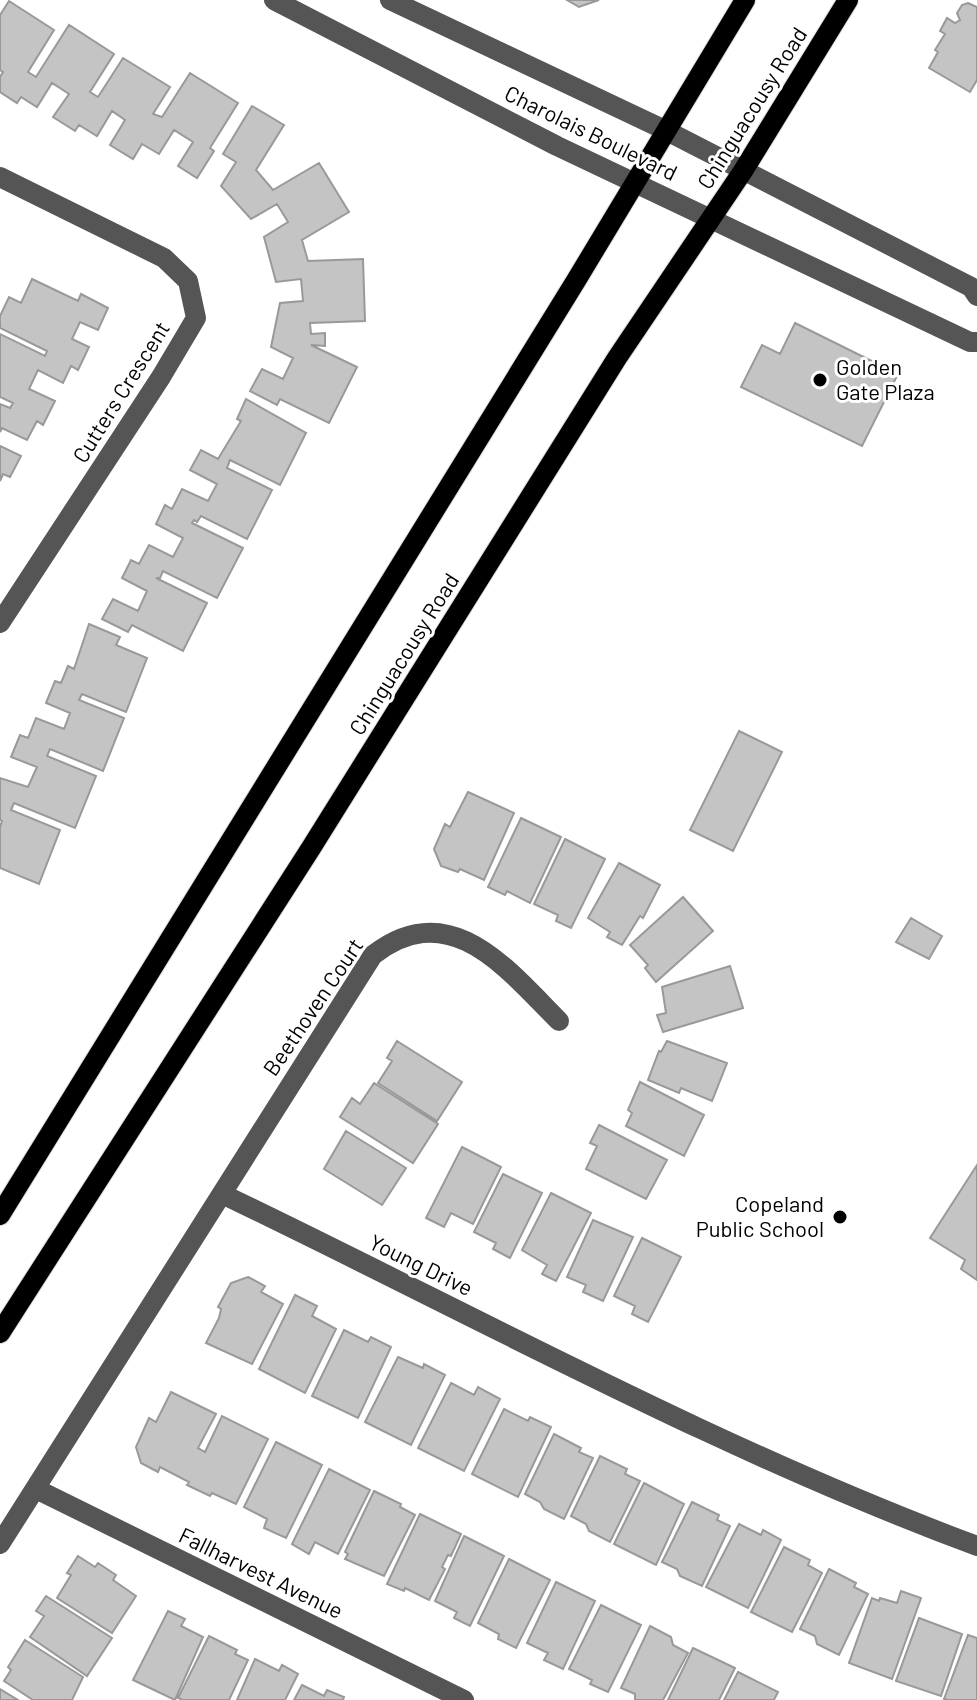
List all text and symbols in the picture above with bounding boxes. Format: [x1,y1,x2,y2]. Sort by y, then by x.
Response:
street label: Chinguacousy Road [691,22,811,193]
street label: Charolais Boulevard [501,79,682,185]
street label: Cutters Crescent [66,316,174,467]
place label: Golden Gate Plaza [836,353,935,404]
marker: Golden Gate Plaza [811,371,829,389]
street label: Chinguacousy Road [343,568,463,739]
street label: Beethoven Court [257,933,368,1080]
place label: Copeland Public School [696,1190,824,1241]
marker: Copeland Public School [831,1208,849,1226]
street label: Young Drive [365,1228,477,1300]
street label: Fallharvest Avenue [175,1521,348,1623]

